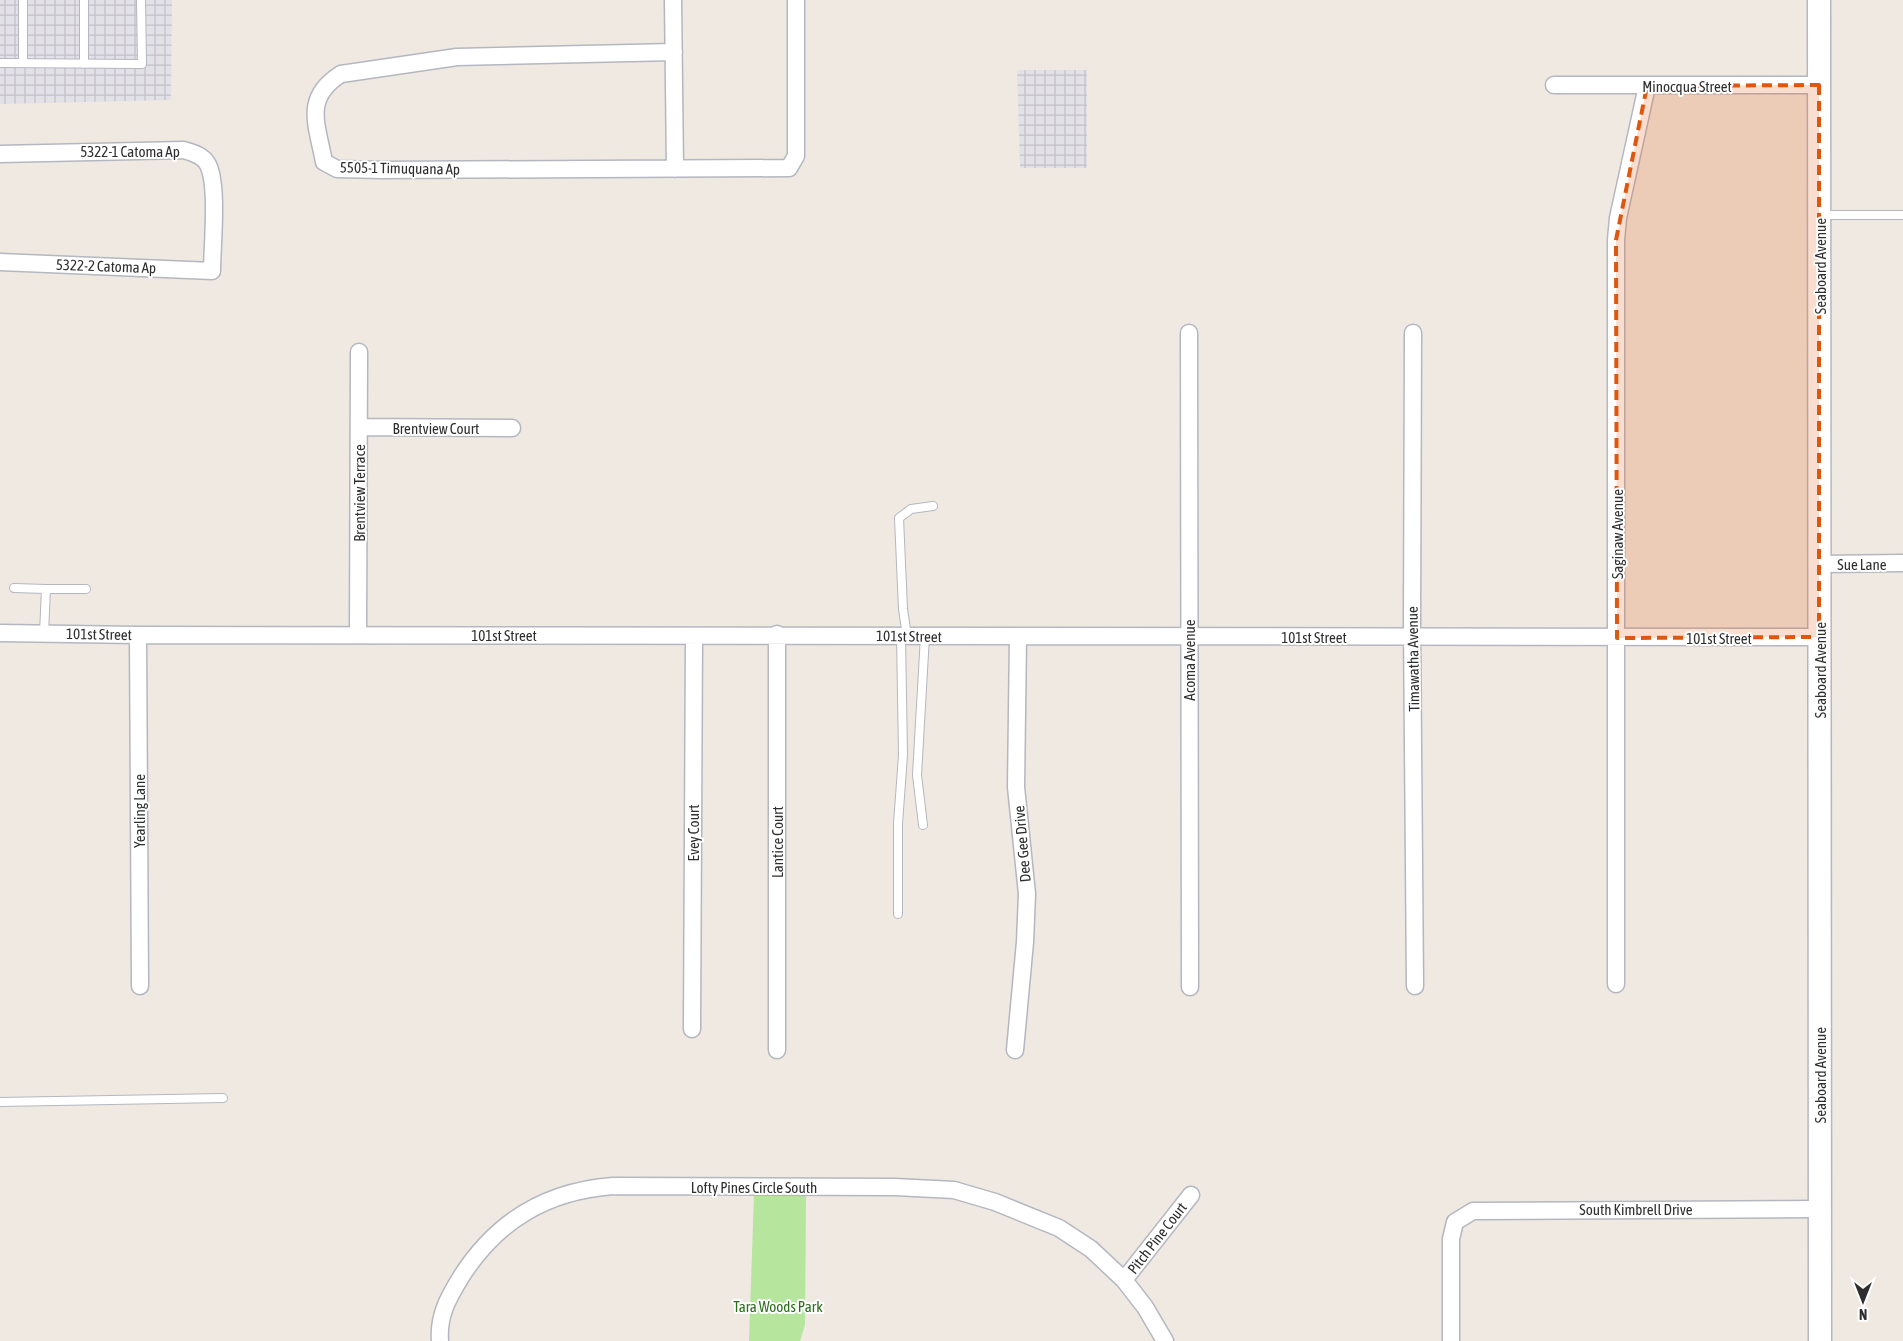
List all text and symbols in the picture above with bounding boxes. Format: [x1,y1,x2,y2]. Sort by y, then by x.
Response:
street label: Minocqua Street [1642,78,1732,95]
street label: 5322-1 Catoma Ap [80,143,180,160]
street label: 5505-1 Timuquana Ap [340,158,460,178]
street label: Seaboard Avenue [1812,218,1829,314]
street label: 5322-2 Catoma Ap [56,256,156,276]
street label: Brentview Court [393,420,479,437]
street label: Brentview Terrace [351,444,368,542]
street label: Saginaw Avenue [1609,489,1626,579]
street label: Sue Lane [1837,556,1887,573]
street label: Timawatha Avenue [1404,606,1422,712]
street label: Acoma Avenue [1181,619,1198,701]
street label: Seaboard Avenue [1812,622,1829,718]
street label: 101st Street [66,625,132,643]
street label: 101st Street [471,627,537,644]
street label: 101st Street [876,627,942,645]
street label: 101st Street [1281,629,1347,646]
street label: 101st Street [1686,630,1752,647]
street label: Yearling Lane [131,774,148,848]
street label: Evey Court [685,805,702,861]
street label: Dee Gee Drive [1010,805,1034,883]
street label: Lantice Court [769,806,786,878]
street label: Seaboard Avenue [1812,1027,1829,1123]
street label: Lofty Pines Circle South [691,1179,817,1196]
street label: Pitch Pine Court [1124,1199,1190,1277]
street label: South Kimbrell Drive [1579,1201,1693,1218]
north arrow [1838,1276,1888,1326]
park label: Tara Woods Park [733,1298,823,1315]
text: N [1859,1306,1867,1322]

